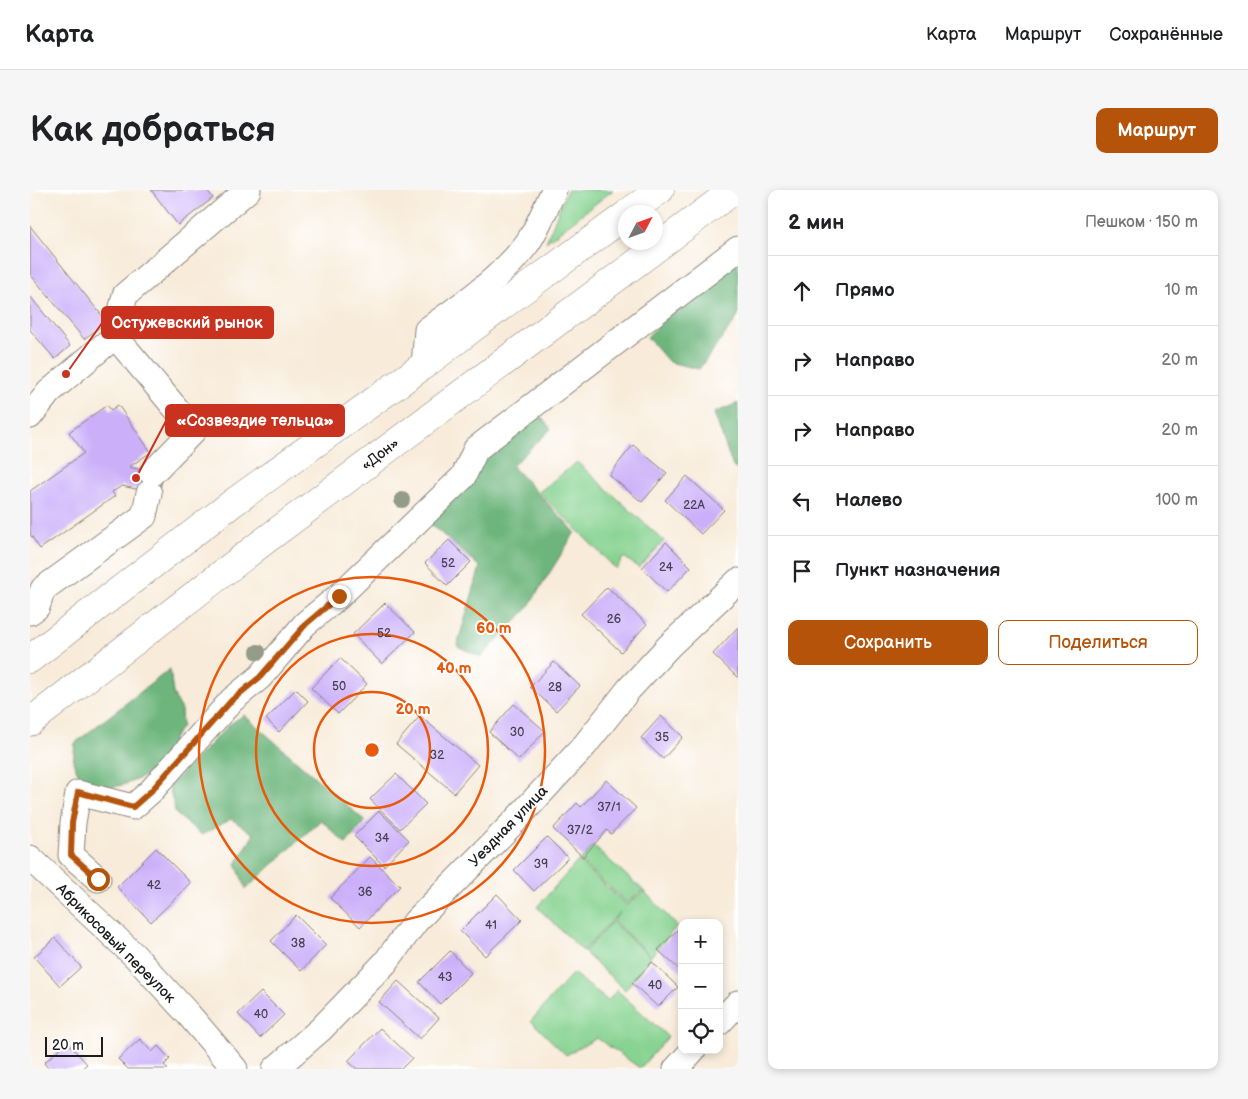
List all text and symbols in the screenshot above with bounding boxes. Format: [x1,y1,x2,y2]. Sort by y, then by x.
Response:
text: Карта [25,20,94,49]
text: Карта [926,24,977,45]
text: Маршрут [1005,24,1081,45]
text: Сохранённые [1109,24,1223,45]
button: Маршрут [1096,108,1218,153]
text: Как добраться [30,109,276,152]
north arrow [618,205,663,250]
text: 2 мин [788,210,844,235]
text: Пешком · 150 m [1085,213,1198,232]
icon: ahead [788,277,816,305]
text: Прямо [835,279,895,302]
text: 10 m [1165,281,1198,300]
callout: Остужевский рынок [102,307,273,338]
text: Остужевский рынок [111,314,263,333]
icon: right [788,347,816,375]
text: Направо [835,349,915,372]
text: 20 m [1162,351,1198,370]
callout: «Созвездие тельца» [166,405,344,436]
text: «Созвездие тельца» [176,412,334,431]
icon: right [788,417,816,445]
text: Направо [835,419,915,442]
text: 20 m [1162,421,1198,440]
street label: «Дон» [357,434,403,475]
icon: left [788,487,816,515]
text: Налево [835,489,902,512]
text: 100 m [1155,491,1198,510]
house number: 22А [683,498,705,513]
house number: 52 [441,556,455,571]
icon: arrive [788,557,816,585]
text: Пункт назначения [835,559,1000,582]
house number: 24 [659,560,674,575]
route end [328,585,351,608]
house number: 26 [607,612,621,627]
text: 60 m [476,619,512,638]
button: Сохранить [788,620,988,665]
button: Поделиться [998,620,1198,665]
house number: 52 [377,626,391,641]
text: 40 m [436,659,472,678]
house number: 50 [332,679,346,694]
house number: 28 [548,680,562,695]
text: 20 m [396,700,431,719]
house number: 30 [510,725,524,740]
house number: 35 [655,730,669,745]
centre of rings [363,741,381,759]
house number: 32 [430,748,444,763]
street label: Уездная улица [465,782,552,871]
house number: 37/1 [597,800,621,815]
house number: 37/2 [567,823,593,838]
house number: 34 [375,831,390,846]
house number: 39 [534,857,548,872]
route start [87,868,110,891]
house number: 42 [147,878,161,893]
street label: Абрикосовый переулок [51,879,179,1007]
house number: 36 [358,885,372,900]
house number: 41 [485,918,497,933]
map controls [678,919,723,1054]
button: + [678,919,723,964]
house number: 38 [291,936,305,951]
button: − [678,964,723,1009]
house number: 43 [438,970,452,985]
house number: 40 [648,978,662,993]
house number: 40 [254,1007,268,1022]
button: locate [678,1009,723,1054]
scale bar [45,1034,102,1057]
text: 20 m [52,1037,84,1054]

